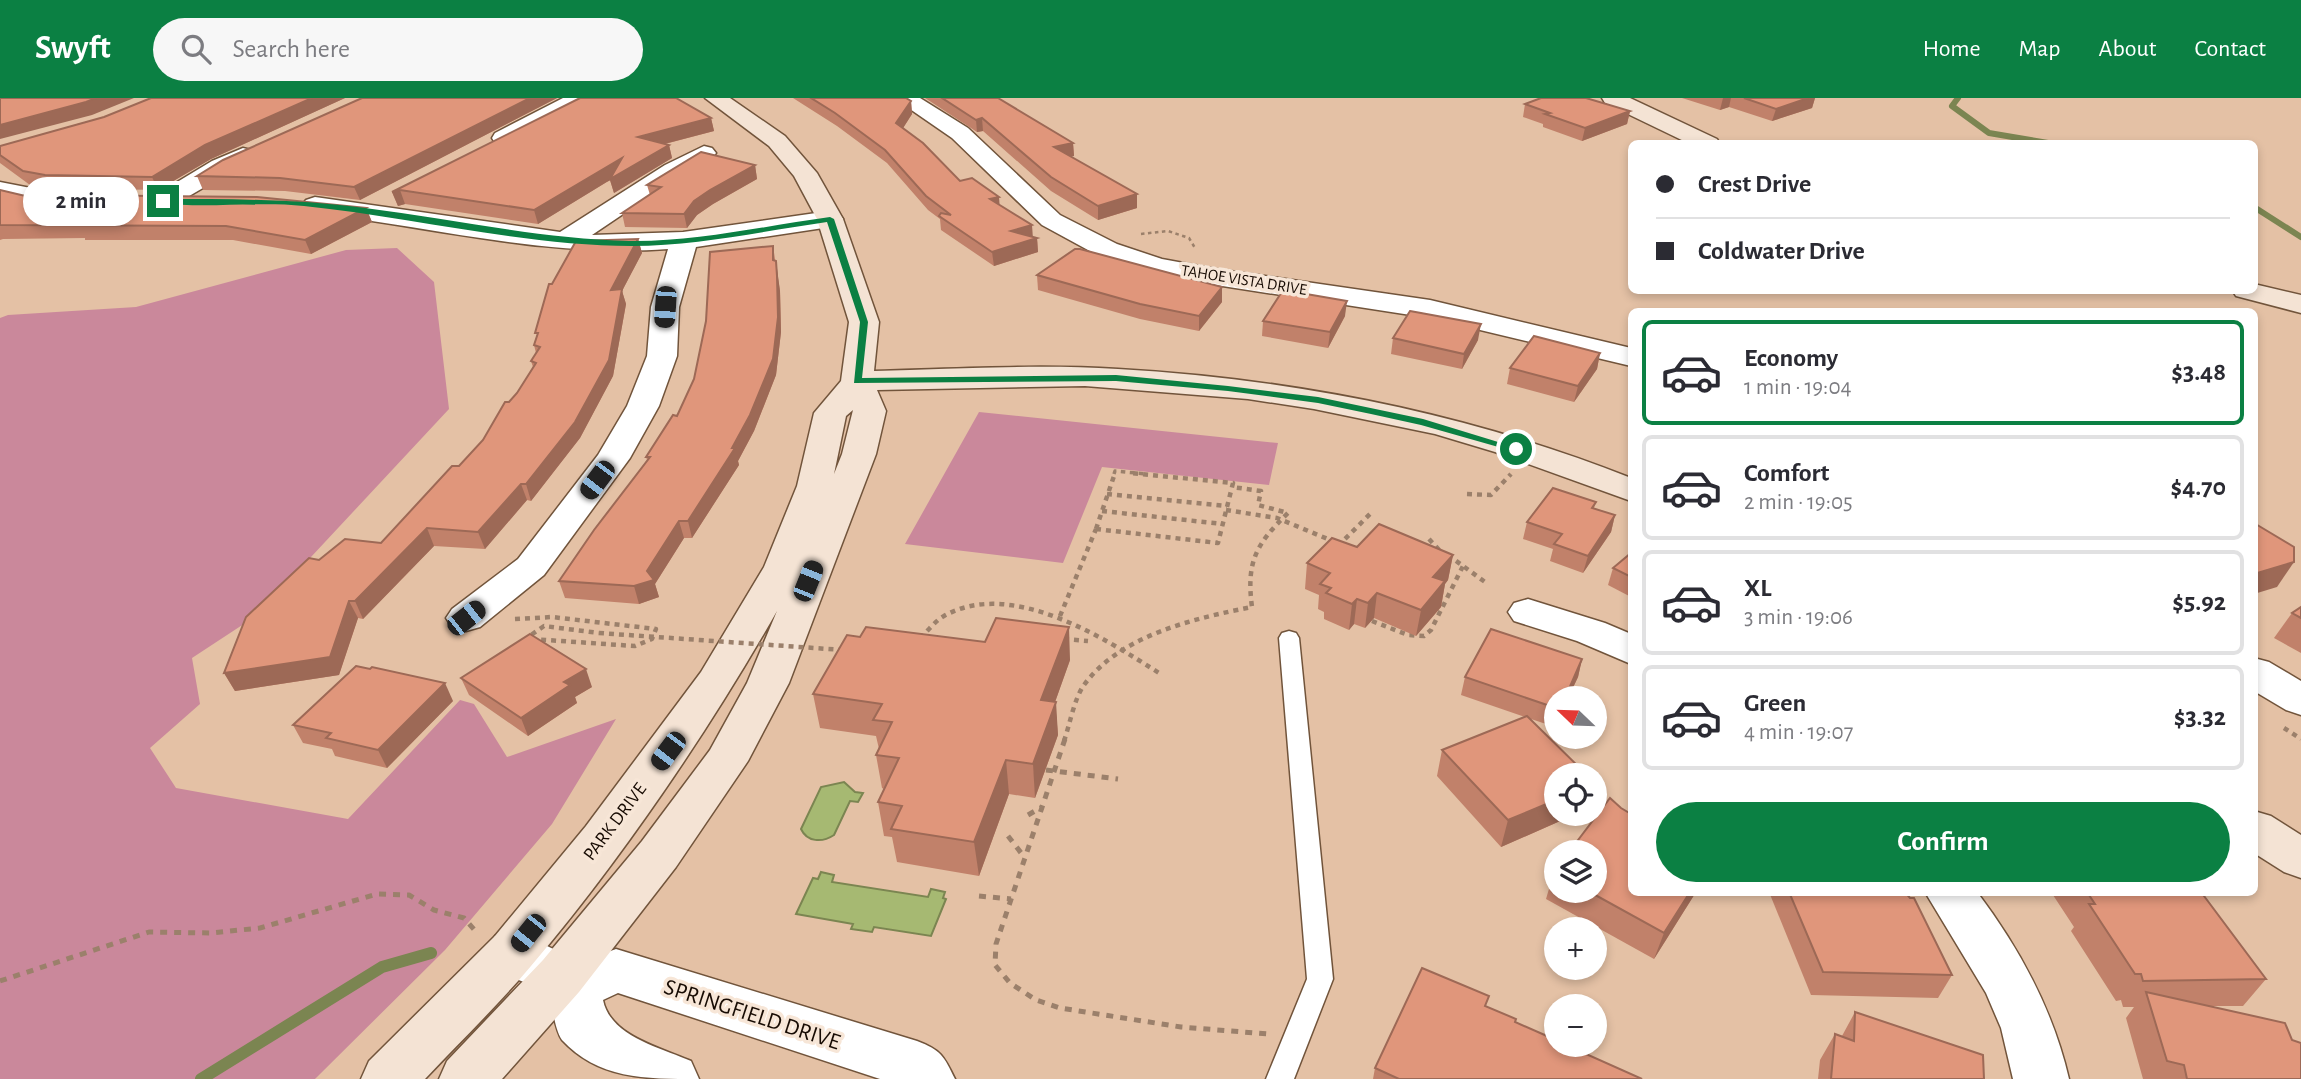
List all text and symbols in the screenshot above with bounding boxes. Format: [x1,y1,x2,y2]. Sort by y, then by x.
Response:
search box [153,18,643,81]
icon: search [177,30,215,68]
text: Swyft [35,32,111,65]
text: Search here [233,36,350,62]
text: Home [1923,37,1981,61]
text: Map [2019,37,2061,61]
text: About [2099,37,2156,61]
text: Contact [2194,37,2266,61]
text: Crest Drive [1698,171,1811,197]
callout: 2 min [23,176,138,226]
route end [147,185,179,217]
text: 2 min [55,190,107,213]
text: Coldwater Drive [1698,238,1865,264]
street label: TAHOE VISTA DRIVE [1180,262,1308,298]
car [654,285,677,329]
icon: car [1660,341,1723,404]
text: Economy [1744,345,1838,371]
text: $3.48 [2171,359,2226,385]
text: 1 min · 19:04 [1744,376,1852,399]
route start [1500,433,1532,465]
icon: car [1660,456,1723,519]
car [576,457,619,503]
text: Comfort [1744,460,1829,486]
text: $4.70 [2170,474,2226,500]
text: 2 min · 19:05 [1744,491,1853,514]
car [791,558,826,604]
icon: car [1660,571,1723,634]
text: XL [1744,575,1771,601]
text: $5.92 [2172,589,2226,615]
car [443,597,490,639]
text: 3 min · 19:06 [1744,606,1853,629]
north arrow [1544,686,1606,749]
map controls [1544,686,1607,1057]
icon: car [1660,686,1723,749]
text: Green [1744,690,1806,716]
text: $3.32 [2174,704,2226,730]
text: 4 min · 19:07 [1744,721,1853,744]
car [647,728,690,774]
button: locate [1544,763,1607,826]
street label: PARK DRIVE [580,780,650,864]
button: Confirm [1656,802,2230,882]
button: layers [1544,840,1607,903]
car [507,910,550,956]
button: + [1544,917,1607,980]
street label: SPRINGFIELD DRIVE [661,976,843,1054]
button: − [1544,994,1607,1057]

